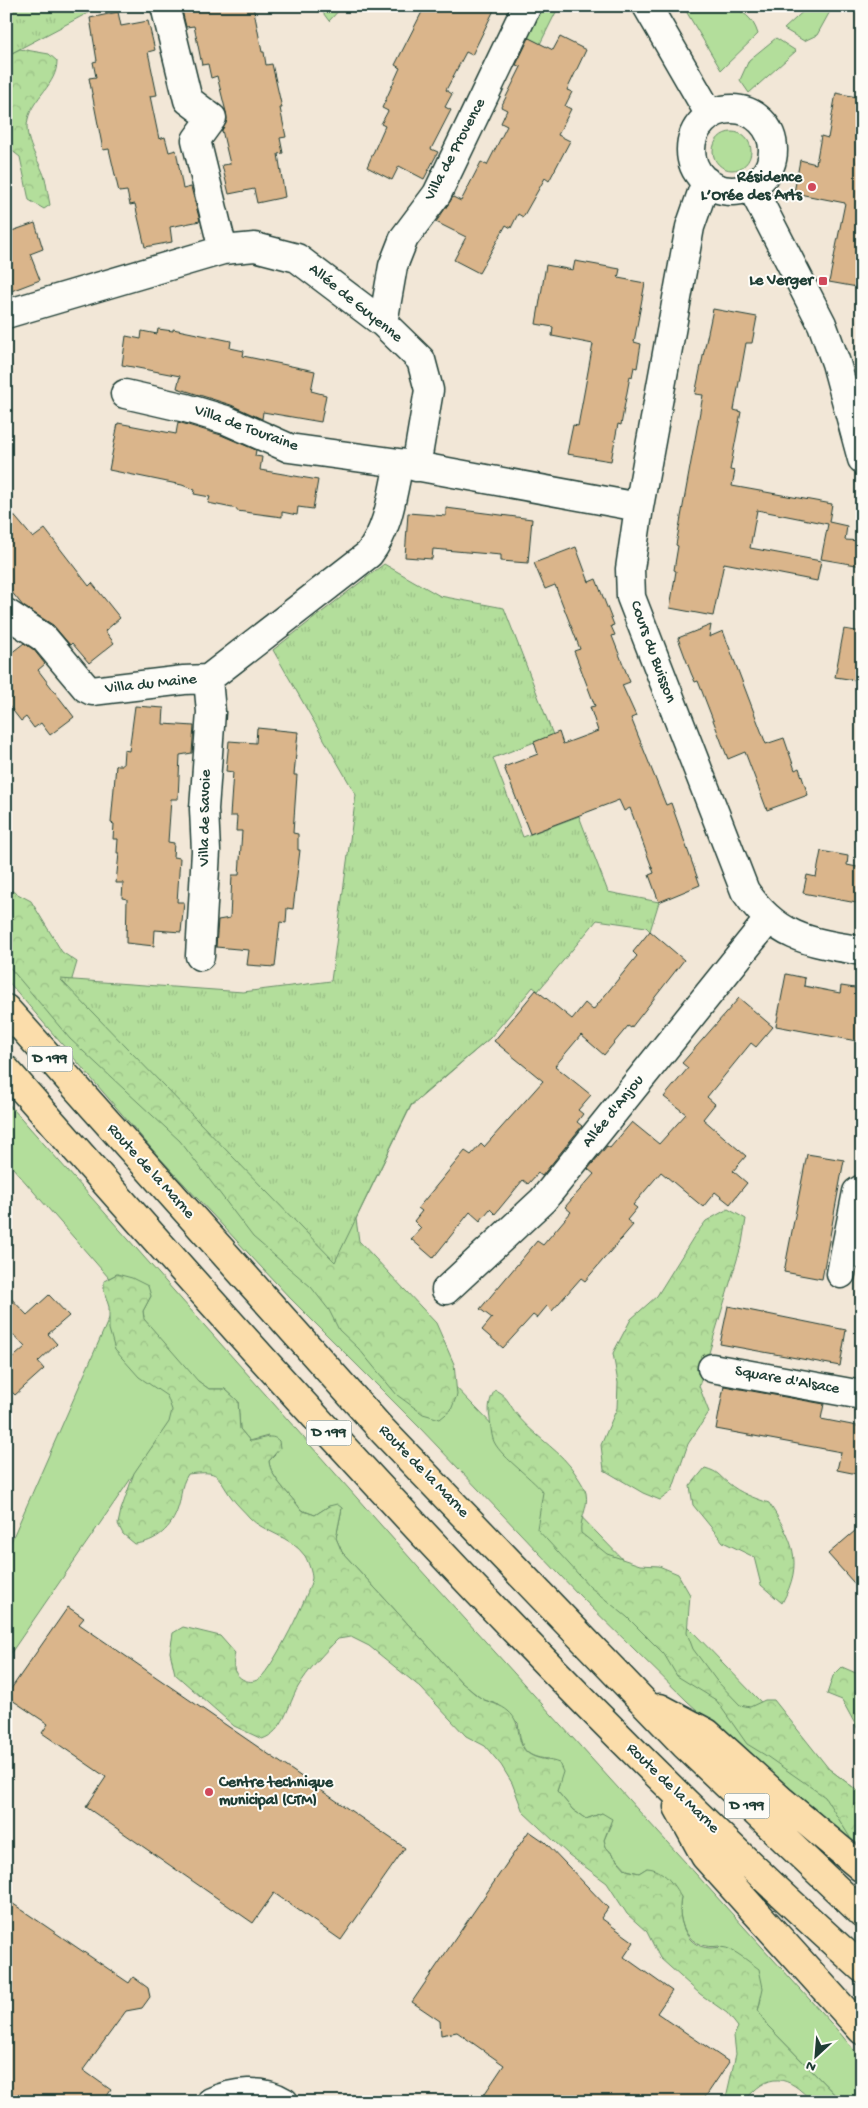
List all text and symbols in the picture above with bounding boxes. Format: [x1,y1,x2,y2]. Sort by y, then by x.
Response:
street label: Villa de Provence [421,95,491,205]
place label: Résidence L’Orée des Arts [701,169,803,206]
marker: Résidence L’Orée des Arts [806,181,818,193]
street label: Allée de Guyenne [304,260,406,348]
place label: Le Verger [749,272,815,291]
marker: Le Verger [817,275,829,287]
street label: Villa de Touraine [190,401,301,457]
street label: Cours du Buisson [625,598,679,706]
street label: Villa du Maine [103,671,199,699]
street label: Villa de Savoie [196,769,216,868]
road number: D 199 [28,1046,72,1072]
street label: Allée d'Anjou [579,1072,649,1152]
street label: Route de la Marne [102,1120,198,1224]
street label: Square d'Alsace [733,1362,842,1400]
road number: D 199 [306,1420,352,1446]
street label: Route de la Marne [374,1422,473,1523]
street label: Route de la Marne [622,1740,723,1839]
place label: Centre technique municipal (CTM) [218,1774,334,1811]
marker: Centre technique municipal (CTM) [203,1786,215,1798]
road number: D 199 [724,1794,770,1818]
north arrow [790,2030,840,2080]
text: N [804,2056,819,2075]

